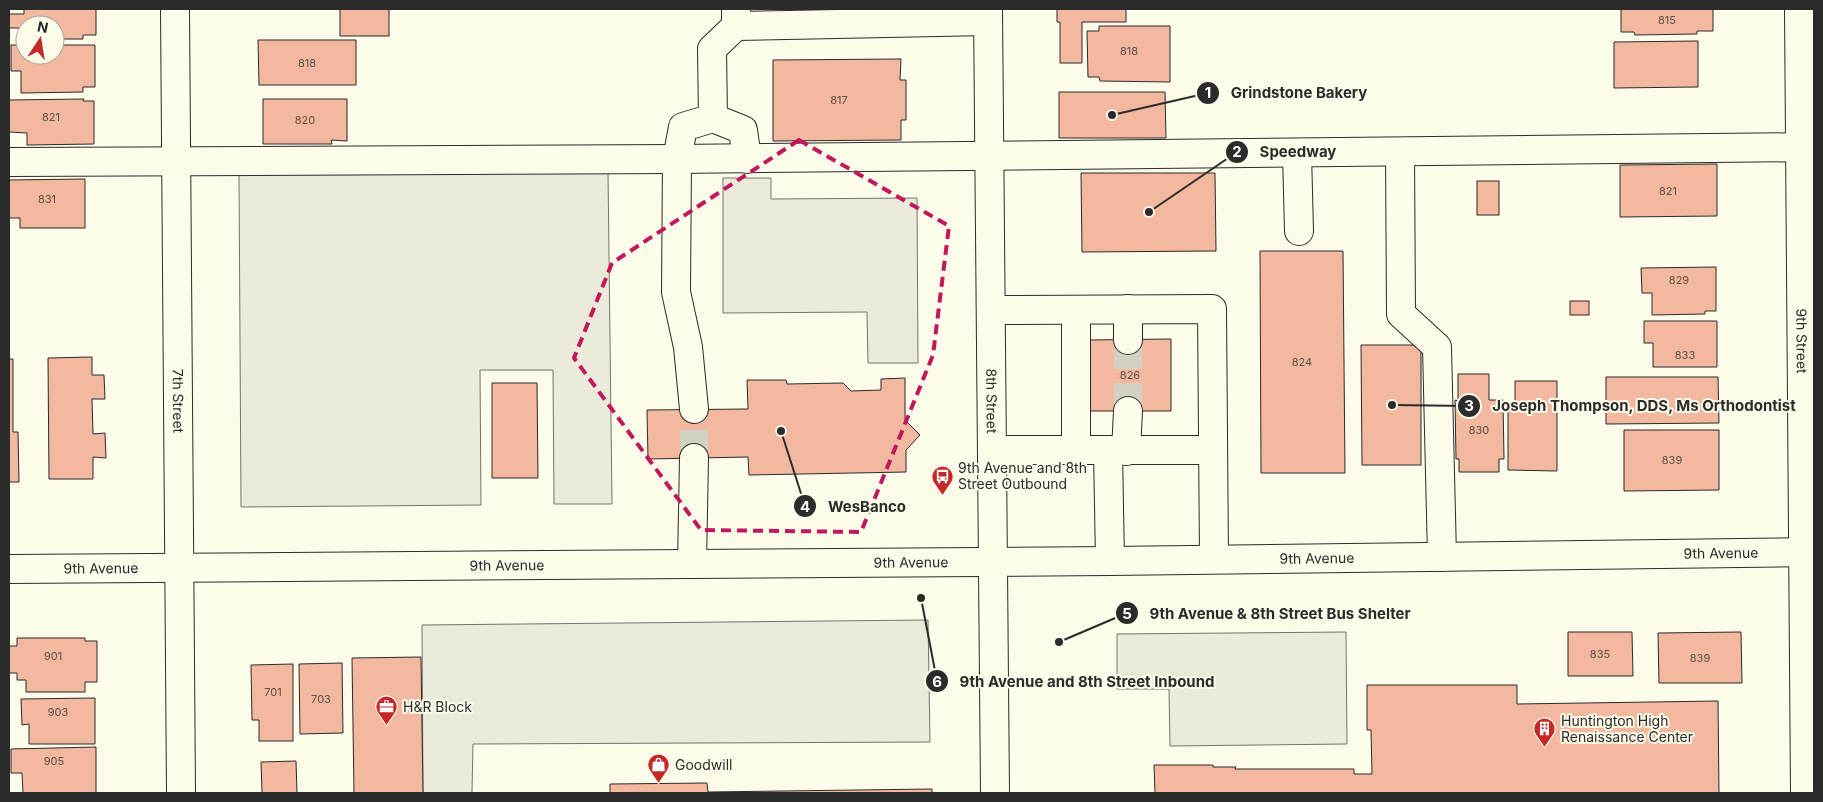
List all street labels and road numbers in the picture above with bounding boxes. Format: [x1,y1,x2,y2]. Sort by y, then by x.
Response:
street label: 9th Street [1793,308,1811,374]
street label: 8th Street [983,368,1001,434]
street label: 7th Street [170,369,187,434]
street label: 9th Avenue [1683,544,1758,562]
street label: 9th Avenue [1279,549,1355,567]
street label: 9th Avenue [873,553,949,571]
street label: 9th Avenue [469,556,545,574]
street label: 9th Avenue [63,559,139,577]

